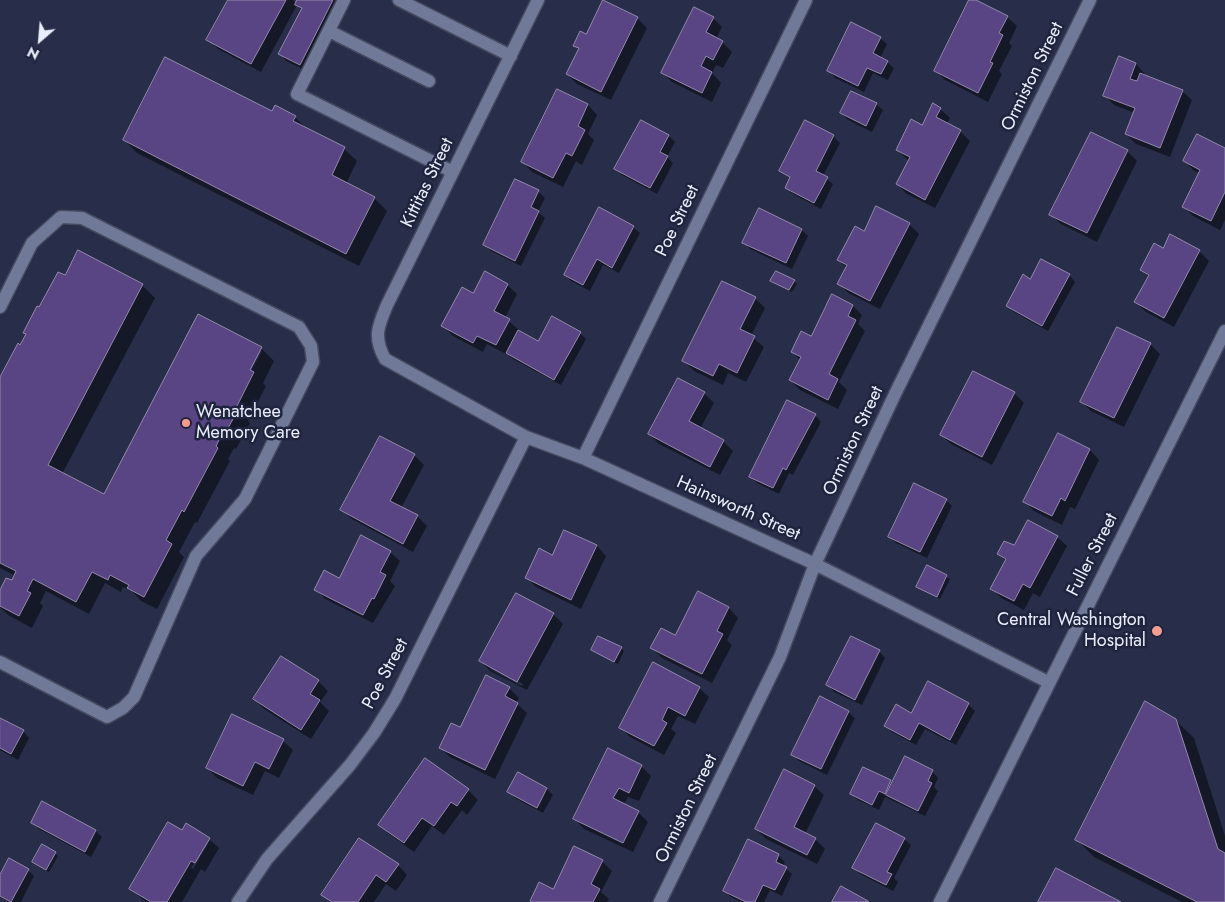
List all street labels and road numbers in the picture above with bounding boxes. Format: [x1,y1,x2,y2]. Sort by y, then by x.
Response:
street label: Ormiston Street [997,19,1069,135]
street label: Kittitas Street [397,135,459,231]
street label: Poe Street [651,182,705,260]
street label: Ormiston Street [819,383,889,499]
street label: Hainsworth Street [673,472,803,546]
street label: Fuller Street [1063,510,1123,600]
street label: Poe Street [358,635,414,713]
street label: Ormiston Street [651,751,723,867]

